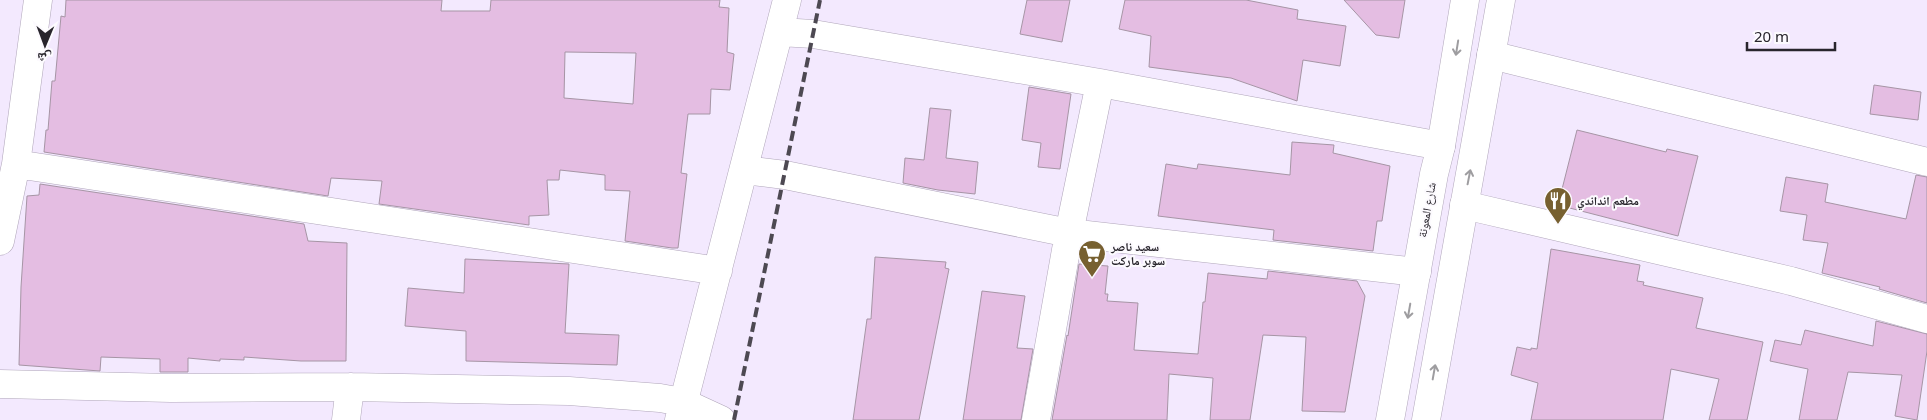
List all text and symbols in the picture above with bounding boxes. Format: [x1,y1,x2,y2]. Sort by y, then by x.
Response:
north arrow [20,20,70,70]
scale bar [1747,20,1834,52]
text: 20 m [1754,26,1789,46]
one-way arrow [1452,40,1462,56]
text: ش [37,49,52,68]
one-way arrow [1464,170,1474,186]
street label: شارع المعونة [1413,181,1440,239]
restaurant icon: مطعم انداندي [1543,186,1573,225]
place label: مطعم انداندي [1577,192,1639,211]
place label: سعيد ناصر سوبر ماركت [1110,238,1165,269]
supermarket icon: سعيد ناصر سوبر ماركت [1077,239,1107,278]
one-way arrow [1404,303,1414,319]
one-way arrow [1430,364,1440,380]

